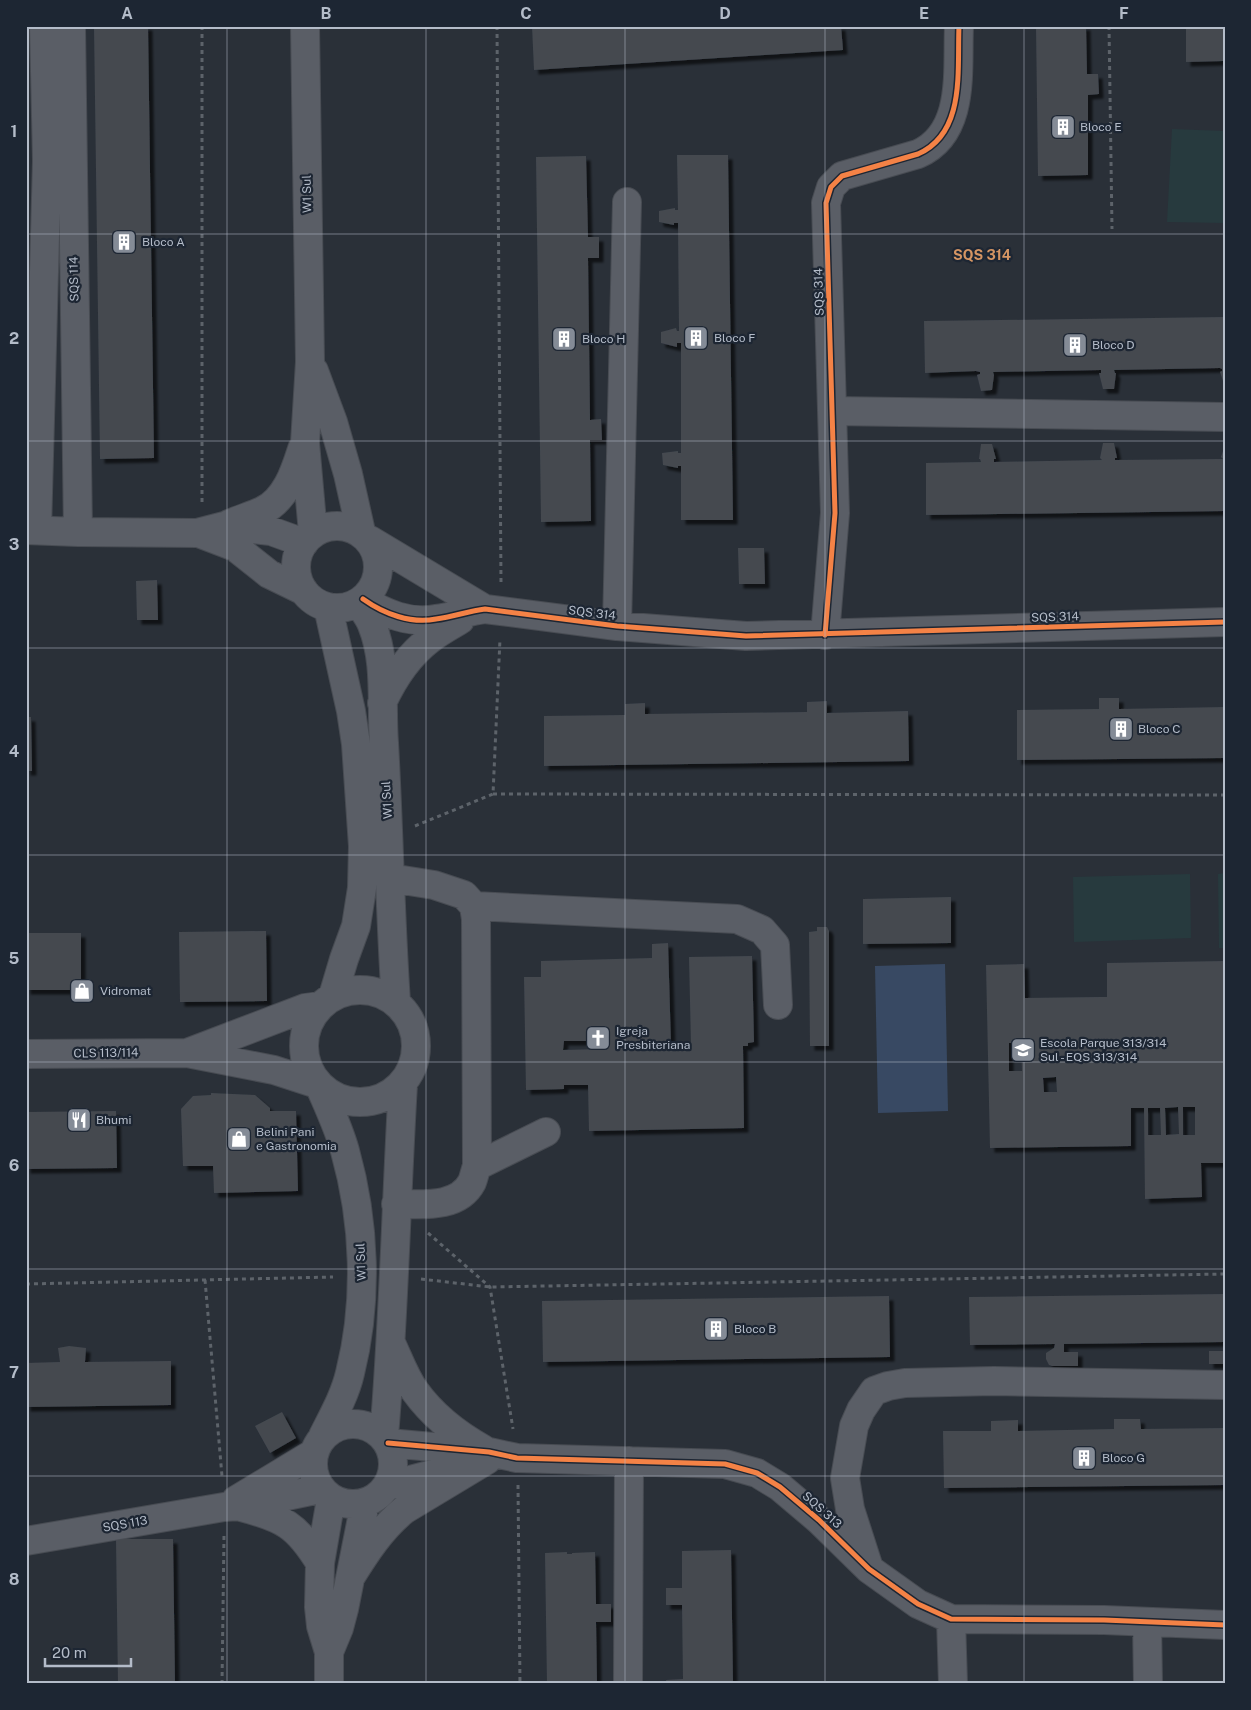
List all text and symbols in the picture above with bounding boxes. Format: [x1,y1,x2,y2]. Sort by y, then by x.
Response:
text: A [121,4,133,23]
text: B [321,4,332,23]
text: C [520,4,532,23]
text: D [719,4,731,23]
text: E [919,4,929,23]
text: F [1119,4,1129,23]
building icon: Bloco E [1050,114,1076,140]
place label: Bloco E [1080,120,1122,134]
text: 1 [11,122,17,141]
street label: W1 Sul [300,175,314,213]
building icon: Bloco A [111,229,137,255]
place label: Bloco A [142,235,185,249]
district label: SQS 314 [953,247,1011,263]
street label: SQS 114 [67,256,81,302]
street label: SQS 314 [811,267,827,316]
building icon: Bloco F [683,325,709,351]
building icon: Bloco H [551,326,577,352]
text: 2 [9,329,19,348]
place label: Bloco F [714,331,755,345]
place label: Bloco H [582,332,625,346]
building icon: Bloco D [1062,332,1088,358]
place label: Bloco D [1092,338,1135,352]
text: 3 [9,535,19,554]
street label: SQS 314 [567,603,617,623]
street label: SQS 314 [1031,609,1080,625]
building icon: Bloco C [1108,716,1134,742]
place label: Bloco C [1138,722,1181,736]
text: 4 [9,742,20,761]
street label: W1 Sul [379,780,395,819]
text: 5 [9,949,20,968]
shop icon: Vidromat [69,978,95,1004]
place label: Vidromat [100,984,151,998]
place label: Igreja Presbiteriana [616,1024,690,1052]
church icon: Igreja Presbiteriana [585,1025,611,1051]
place label: Escola Parque 313/314 Sul - EQS 313/314 [1040,1036,1167,1064]
school or university icon: Escola Parque 313/314 Sul - EQS 313/314 [1010,1037,1036,1063]
street label: CLS 113/114 [73,1045,139,1061]
restaurant icon: Bhumi [66,1107,92,1133]
place label: Bhumi [96,1113,131,1127]
place label: Belini Pani e Gastronomia [256,1125,337,1153]
shop icon: Belini Pani e Gastronomia [226,1126,252,1152]
text: 6 [9,1156,19,1175]
street label: W1 Sul [353,1242,369,1281]
building icon: Bloco B [703,1316,729,1342]
place label: Bloco B [734,1322,776,1336]
text: 7 [9,1363,19,1382]
building icon: Bloco G [1071,1445,1097,1471]
place label: Bloco G [1102,1451,1145,1465]
street label: SQS 313 [800,1489,844,1531]
street label: SQS 113 [102,1513,148,1535]
text: 8 [9,1570,20,1589]
scale bar [45,1635,131,1667]
text: 20 m [52,1644,87,1661]

